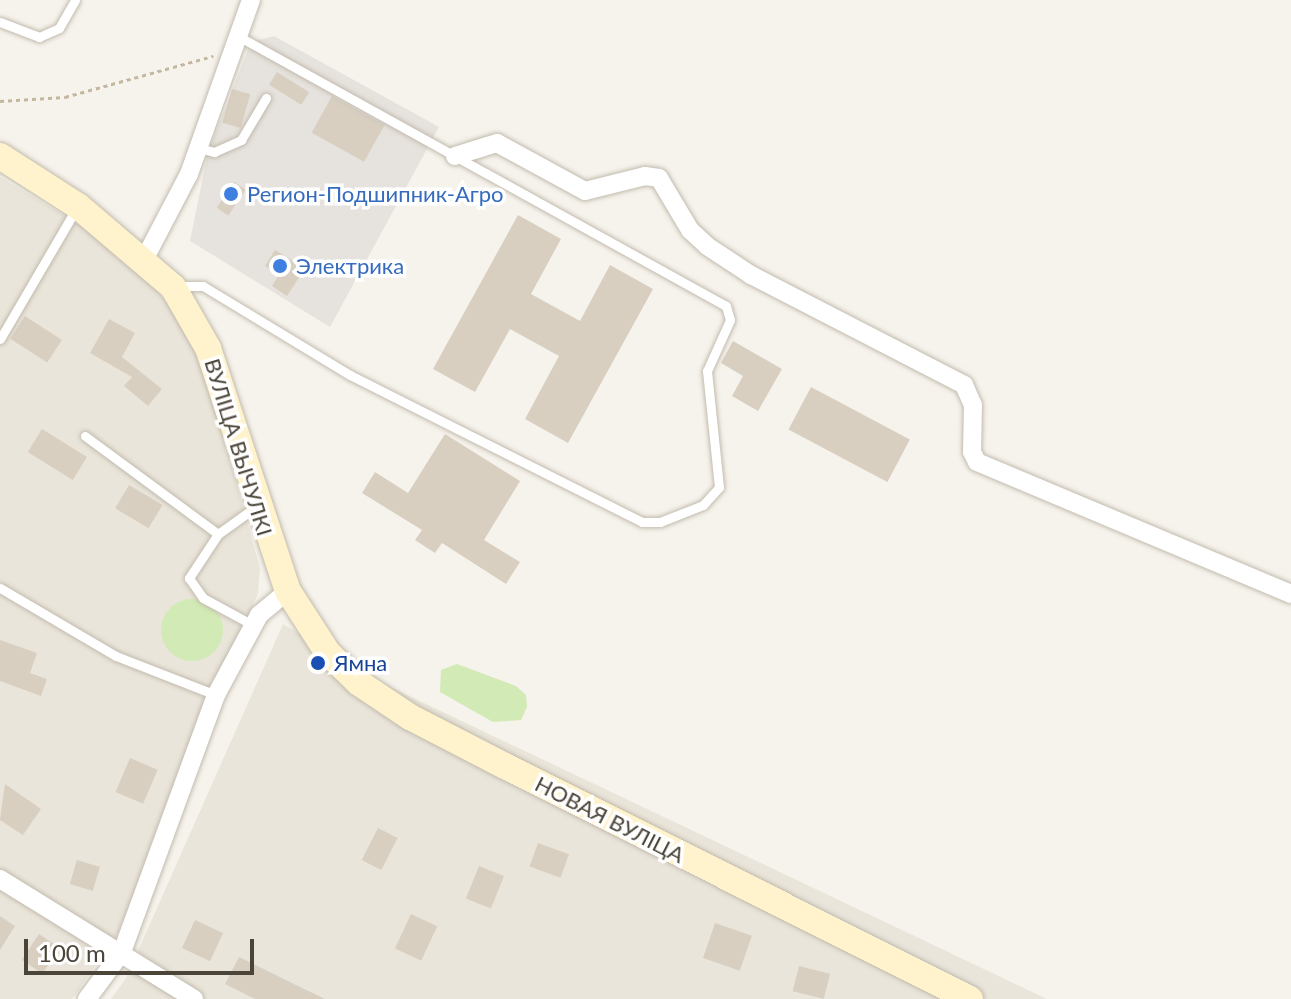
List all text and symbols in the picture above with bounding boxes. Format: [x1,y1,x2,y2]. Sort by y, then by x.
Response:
place label: Регион-Подшипник-Агро [247,181,504,207]
marker: Регион-Подшипник-Агро [222,185,240,203]
place label: Электрика [296,253,404,279]
marker: Электрика [271,257,289,275]
street label: ВУЛІЦА ВЫЧУЛКІ [199,355,279,539]
place label: Ямна [334,650,387,676]
marker: Ямна [309,654,327,672]
street label: НОВАЯ ВУЛІЦА [531,770,689,868]
scale bar [28,923,258,973]
text: 100 m [38,938,106,967]

